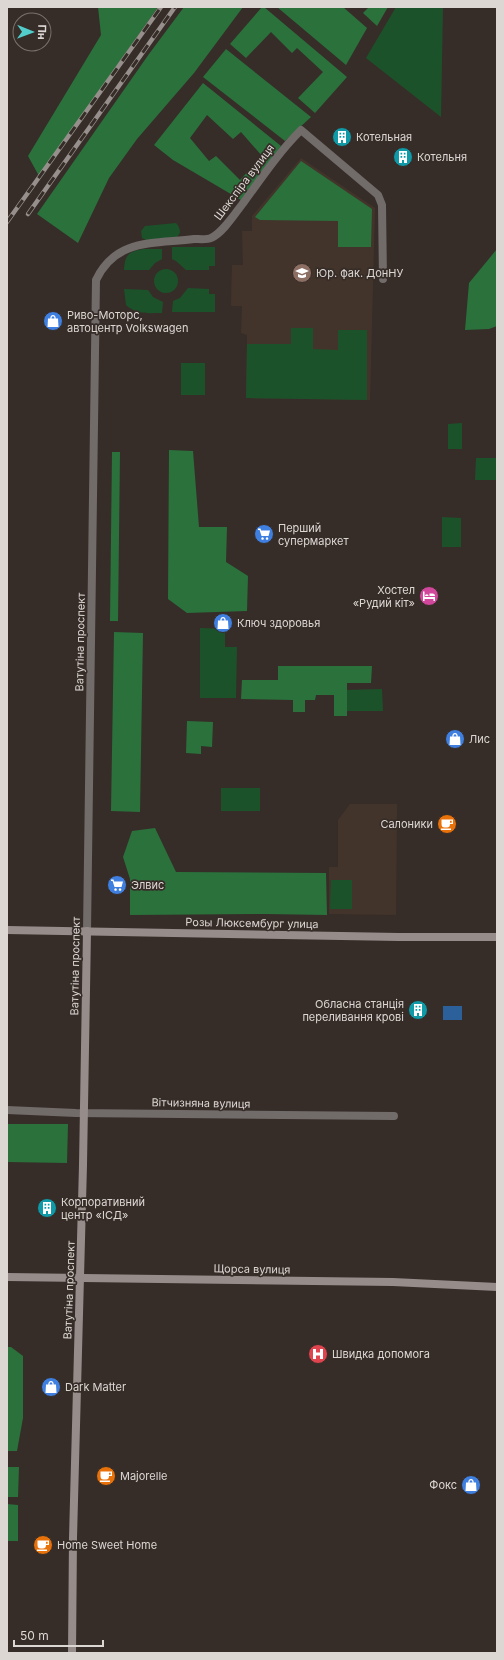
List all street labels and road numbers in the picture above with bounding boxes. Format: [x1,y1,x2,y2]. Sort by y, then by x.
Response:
street label: Шекспіра вулиця [211,141,277,223]
street label: Ватутіна проспект [72,592,88,692]
street label: Розы Люксембург улица [185,915,319,931]
street label: Ватутіна проспект [67,916,83,1016]
street label: Вітчизняна вулиця [151,1095,251,1111]
street label: Ватутіна проспект [60,1240,78,1340]
street label: Щорса вулиця [213,1261,291,1277]

